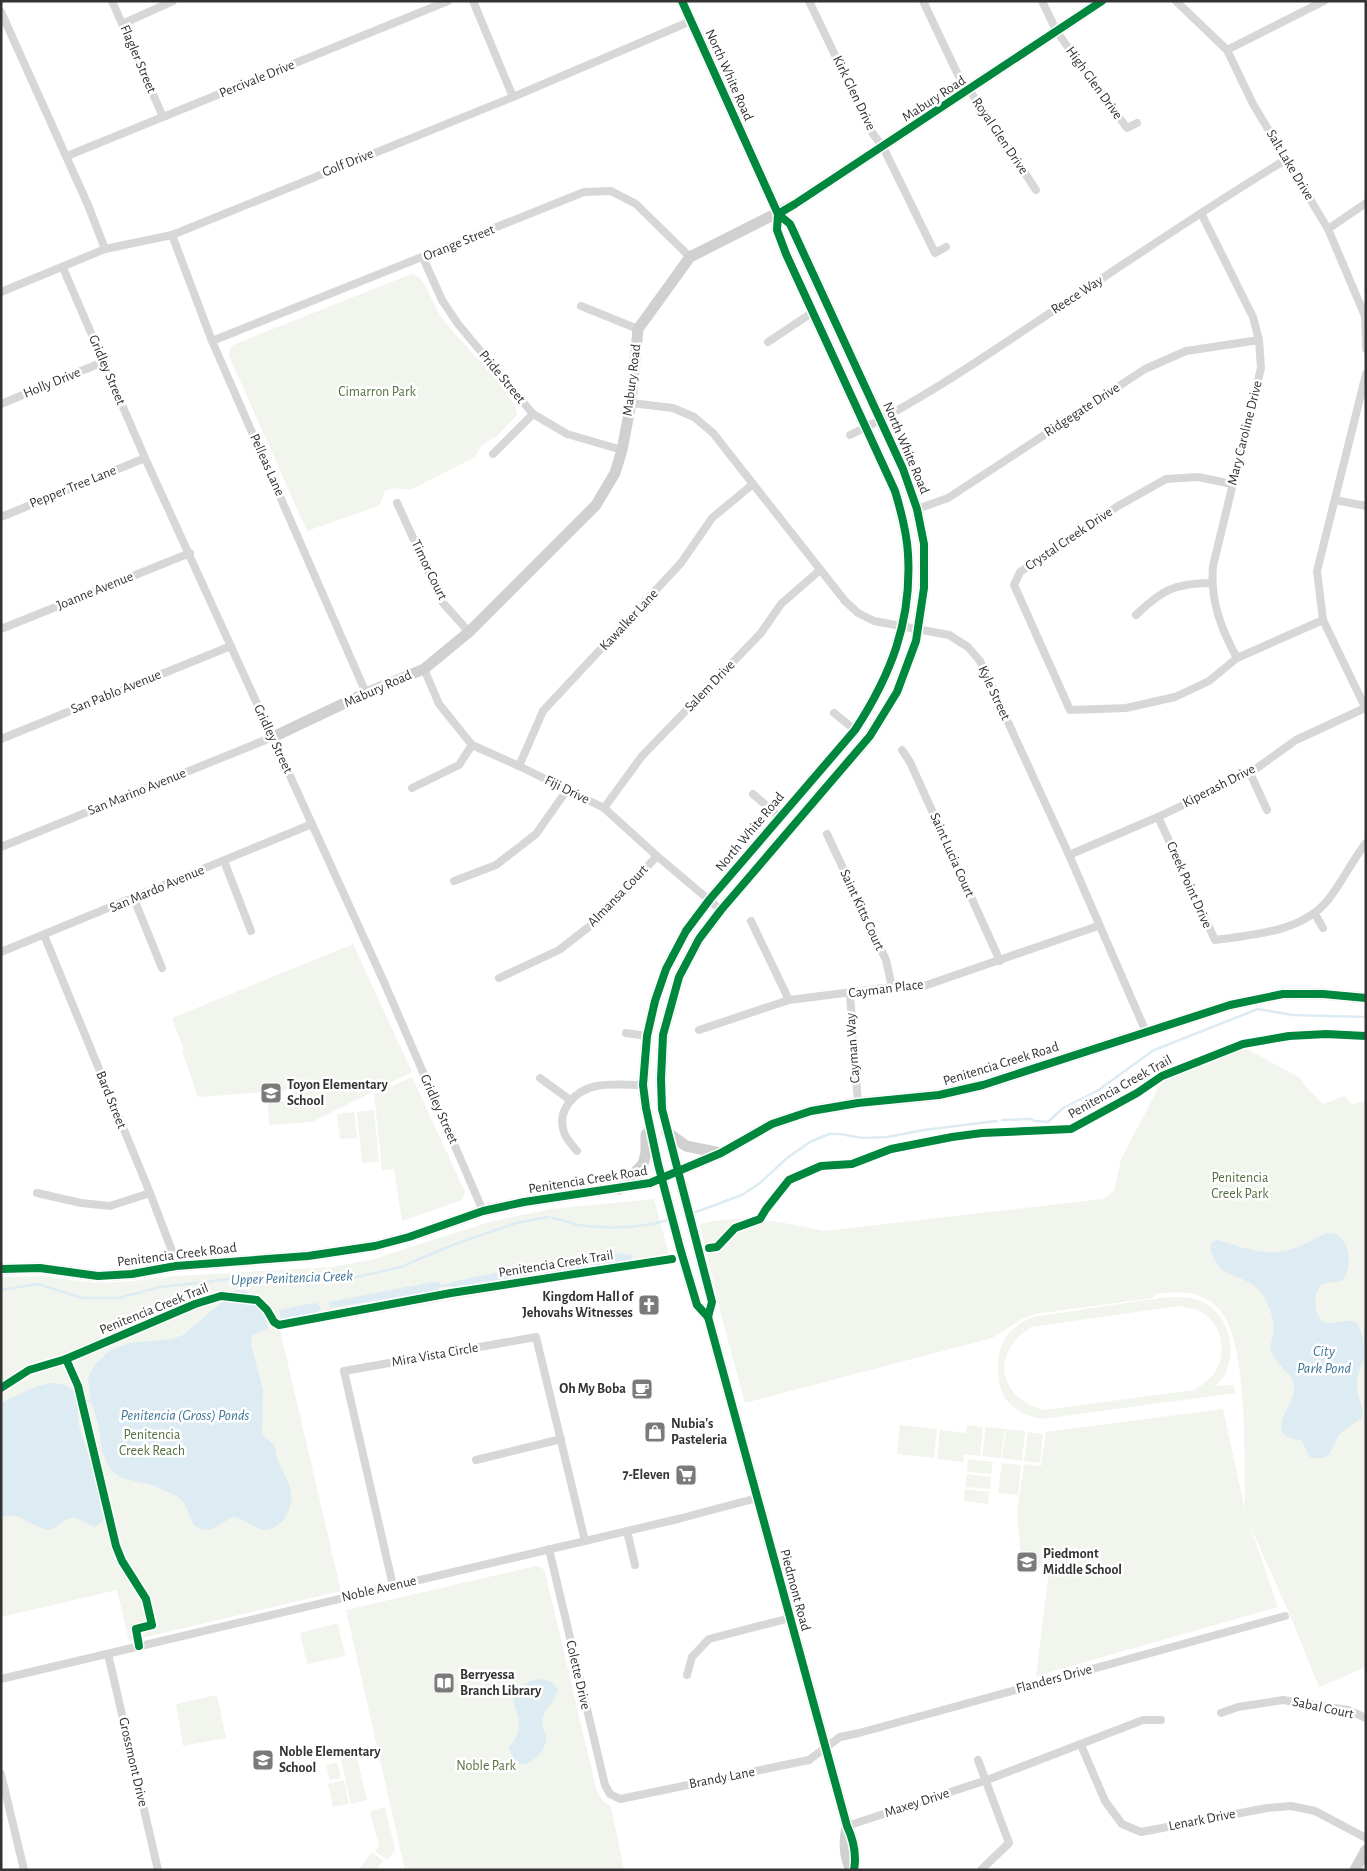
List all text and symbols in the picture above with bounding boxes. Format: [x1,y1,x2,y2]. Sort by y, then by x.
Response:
street label: Flagler Street [117,23,159,96]
street label: North White Road [703,27,755,123]
street label: High Glen Drive [1063,44,1125,122]
street label: Kirk Glen Drive [830,53,878,133]
street label: Percivale Drive [217,58,297,100]
street label: Mabury Road [900,73,968,125]
street label: Royal Glen Drive [969,95,1031,177]
street label: Salt Lake Drive [1264,127,1316,203]
street label: Golf Drive [320,146,376,180]
street label: Orange Street [421,222,497,264]
street label: Reece Way [1049,273,1105,317]
street label: Gridley Street [86,333,128,407]
street label: Mabury Road [621,343,643,417]
street label: Pride Street [476,348,528,406]
street label: Holly Drive [21,365,83,401]
street label: Mary Caroline Drive [1225,379,1265,487]
street label: Ridgegate Drive [1042,380,1122,440]
park label: Cimarron Park [338,385,416,399]
street label: North White Road [880,400,932,496]
street label: Pelleas Lane [247,432,287,498]
street label: Pepper Tree Lane [28,463,118,511]
street label: Crystal Creek Drive [1023,505,1115,573]
street label: Timor Court [408,538,450,603]
street label: Joanne Avenue [55,569,135,613]
street label: Kawalker Lane [597,587,661,653]
street label: Salem Drive [682,658,738,714]
street label: Kyle Street [975,664,1013,723]
street label: San Pablo Avenue [69,667,163,717]
street label: Mabury Road [342,668,414,710]
street label: Gridley Street [251,702,295,776]
street label: Kiperash Drive [1180,762,1258,810]
street label: San Marino Avenue [86,766,188,818]
street label: Fiji Drive [542,773,592,807]
street label: North White Road [713,790,787,874]
street label: Saint Lucia Court [927,811,977,900]
street label: Creek Point Drive [1164,840,1214,930]
street label: Almansa Court [585,862,651,930]
street label: San Mardo Avenue [108,863,206,915]
street label: Saint Kitts Court [837,867,887,953]
street label: Cayman Place [848,977,924,1001]
street label: Cayman Way [844,1012,862,1084]
street label: Penitencia Creek Road [941,1040,1061,1088]
street label: Penitencia Creek Trail [1066,1053,1174,1121]
street label: Bard Street [93,1069,129,1131]
street label: Gridley Street [417,1072,461,1146]
place label: Toyon Elementary School [287,1078,389,1108]
school or university icon: Toyon Elementary School [259,1081,283,1105]
street label: Penitencia Creek Road [528,1164,648,1196]
park label: Penitencia Creek Park [1211,1171,1269,1201]
street label: Penitencia Creek Road [116,1241,238,1269]
street label: Penitencia Creek Trail [498,1248,614,1280]
water label: Upper Penitencia Creek [231,1268,353,1288]
street label: Penitencia Creek Trail [98,1281,210,1337]
place label: Kingdom Hall of Jehovahs Witnesses [522,1290,634,1320]
church icon: Kingdom Hall of Jehovahs Witnesses [637,1293,661,1317]
street label: Mira Vista Circle [391,1340,479,1370]
water label: City Park Pond [1297,1344,1351,1376]
cafe icon: Oh My Boba [630,1377,654,1401]
place label: Oh My Boba [559,1382,626,1396]
water label: Penitencia (Gross) Ponds [121,1408,250,1423]
place label: Nubia's Pasteleria [671,1417,728,1447]
shop icon: Nubia's Pasteleria [643,1420,667,1444]
park label: Penitencia Creek Reach [119,1428,185,1458]
supermarket icon: 7-Eleven [674,1463,698,1487]
place label: 7-Eleven [622,1468,670,1482]
place label: Piedmont Middle School [1043,1547,1122,1577]
street label: Piedmont Road [777,1548,813,1632]
school or university icon: Piedmont Middle School [1015,1550,1039,1574]
street label: Noble Avenue [340,1574,418,1604]
street label: Colette Drive [563,1639,593,1711]
street label: Flanders Drive [1015,1662,1093,1696]
place label: Berryessa Branch Library [460,1668,542,1698]
library icon: Berryessa Branch Library [432,1671,456,1695]
street label: Sabal Court [1291,1695,1355,1721]
street label: Grossmont Drive [116,1716,150,1808]
place label: Noble Elementary School [279,1745,381,1775]
school or university icon: Noble Elementary School [251,1748,275,1772]
park label: Noble Park [456,1759,516,1773]
street label: Brandy Lane [688,1765,756,1791]
street label: Maxey Drive [883,1786,951,1820]
street label: Lenark Drive [1167,1807,1237,1833]

